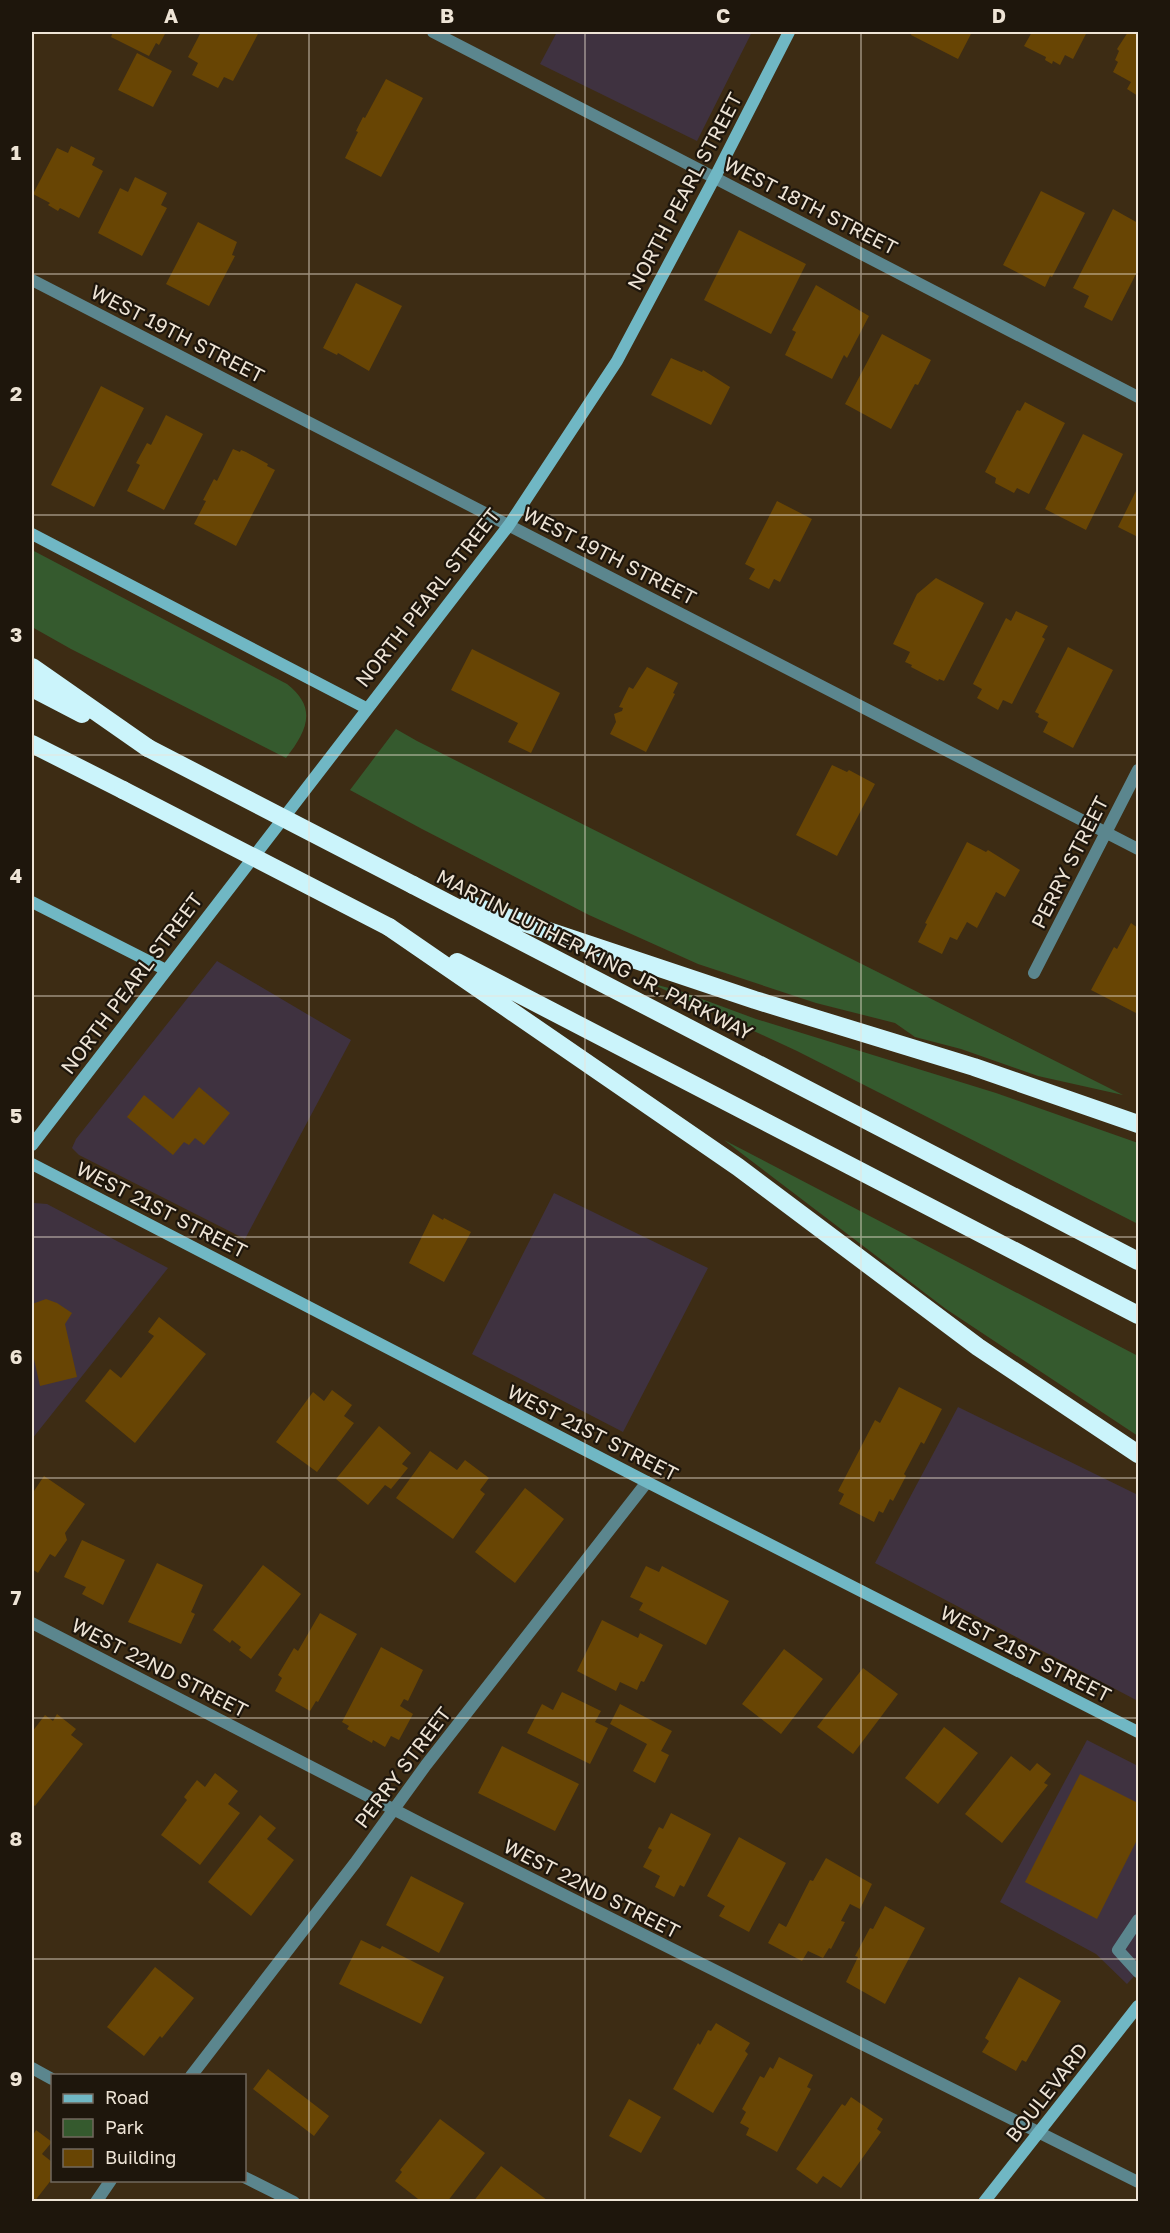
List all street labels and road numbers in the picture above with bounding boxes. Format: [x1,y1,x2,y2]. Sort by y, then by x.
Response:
street label: NORTH PEARL STREET [622,88,746,294]
street label: WEST 18TH STREET [720,151,902,259]
street label: WEST 19TH STREET [87,279,269,387]
street label: WEST 19TH STREET [519,501,701,609]
street label: NORTH PEARL STREET [350,503,504,691]
street label: PERRY STREET [1025,792,1113,932]
street label: MARTIN LUTHER KING JR. PARKWAY [433,864,757,1045]
street label: NORTH PEARL STREET [55,888,207,1078]
street label: WEST 21ST STREET [73,1156,251,1262]
street label: WEST 21ST STREET [504,1379,682,1485]
street label: WEST 21ST STREET [937,1600,1115,1706]
street label: WEST 22ND STREET [68,1612,252,1722]
street label: PERRY STREET [349,1702,455,1832]
street label: WEST 22ND STREET [500,1833,684,1943]
street label: BOULEVARD [1000,2038,1092,2146]

